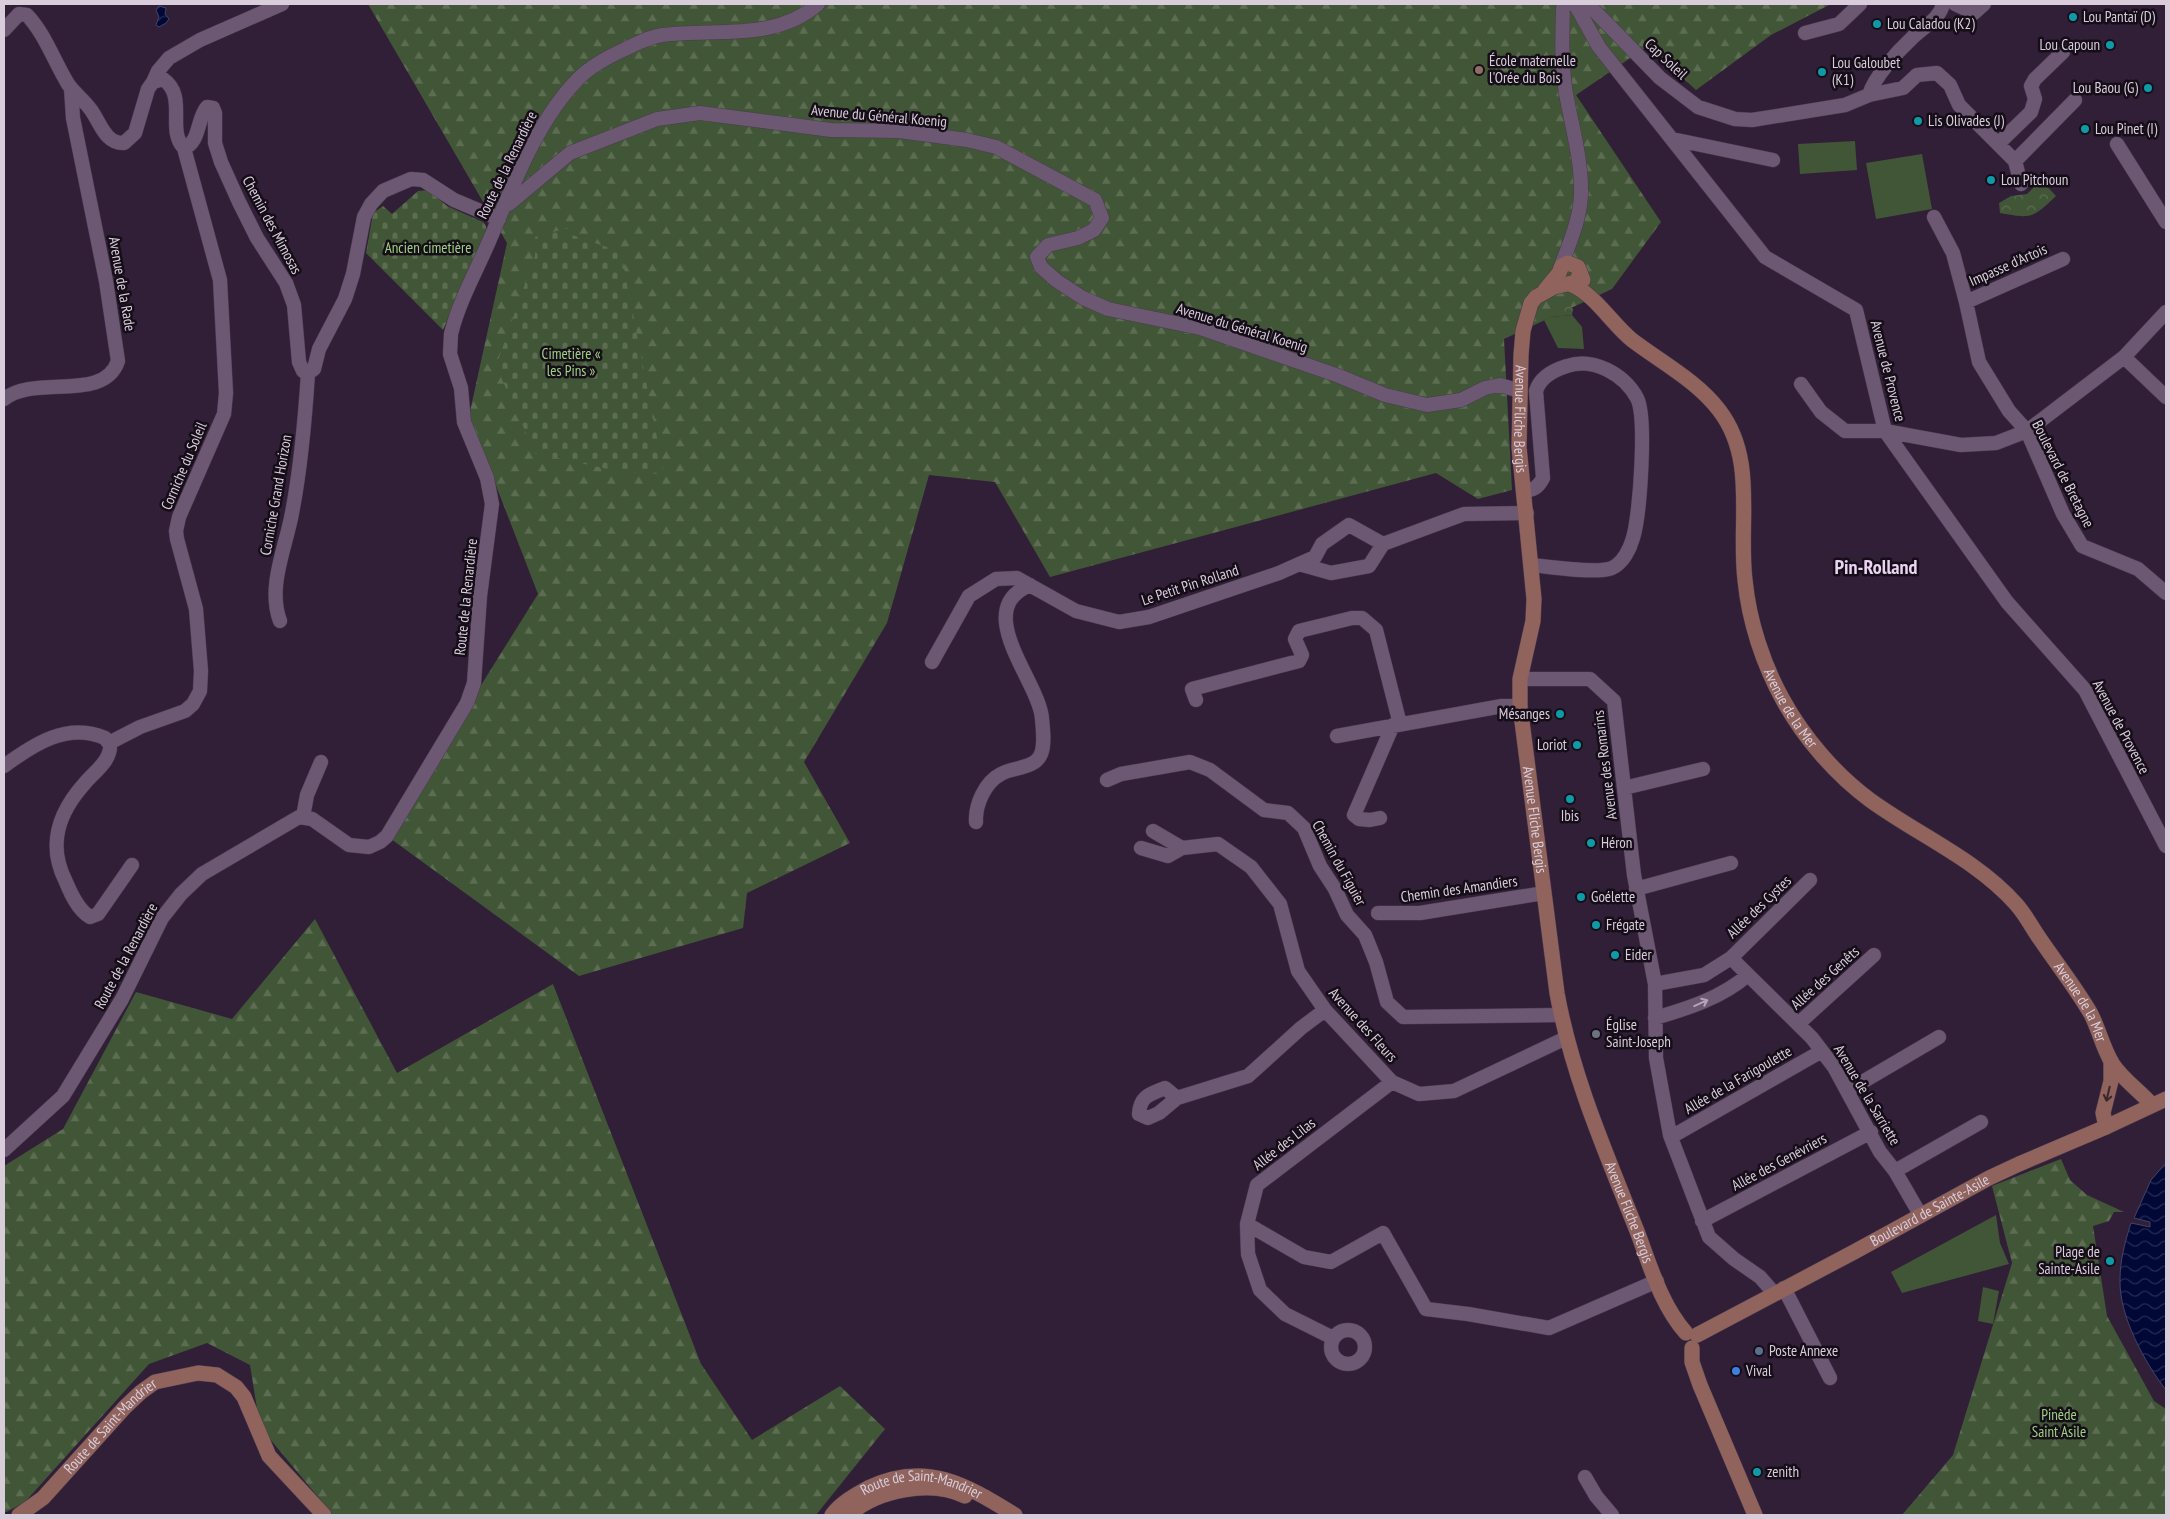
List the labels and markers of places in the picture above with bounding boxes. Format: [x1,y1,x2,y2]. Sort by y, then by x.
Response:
place label: Lou Pantaï (D) [2083,7,2156,26]
marker: Lou Pantaï (D) [2067,11,2079,23]
place label: Lou Caladou (K2) [1887,14,1975,33]
marker: Lou Caladou (K2) [1871,18,1883,30]
place label: Lou Capoun [2039,35,2100,54]
marker: Lou Capoun [2104,39,2116,51]
place label: École maternelle l'Orée du Bois [1489,51,1576,87]
place label: Lou Galoubet (K1) [1832,53,1900,89]
marker: École maternelle l'Orée du Bois [1473,64,1485,76]
marker: Lou Galoubet (K1) [1816,66,1828,78]
place label: Lou Baou (G) [2073,78,2139,97]
marker: Lou Baou (G) [2142,82,2154,94]
place label: Lis Olivades (J) [1928,111,2005,130]
marker: Lis Olivades (J) [1912,115,1924,127]
place label: Lou Pinet (I) [2095,119,2158,138]
marker: Lou Pinet (I) [2079,123,2091,135]
place label: Lou Pitchoun [2001,170,2068,189]
marker: Lou Pitchoun [1985,174,1997,186]
place label: Mésanges [1499,704,1550,723]
marker: Mésanges [1554,708,1566,720]
place label: Loriot [1537,735,1567,754]
marker: Loriot [1571,739,1583,751]
marker: Ibis [1564,793,1576,805]
place label: Ibis [1561,806,1579,825]
place label: Héron [1601,833,1632,852]
marker: Héron [1585,837,1597,849]
place label: Goélette [1591,887,1635,906]
marker: Goélette [1575,891,1587,903]
place label: Frégate [1606,915,1645,934]
marker: Frégate [1590,919,1602,931]
place label: Eider [1625,945,1652,964]
marker: Eider [1609,949,1621,961]
place label: Église Saint-Joseph [1606,1015,1671,1051]
marker: Église Saint-Joseph [1590,1028,1602,1040]
place label: Plage de Sainte-Asile [2038,1242,2100,1278]
marker: Plage de Sainte-Asile [2104,1255,2116,1267]
place label: Poste Annexe [1769,1341,1838,1360]
marker: Poste Annexe [1753,1345,1765,1357]
place label: Vival [1745,1361,1772,1380]
marker: Vival [1730,1365,1742,1377]
place label: zenith [1767,1462,1799,1481]
marker: zenith [1751,1466,1763,1478]

